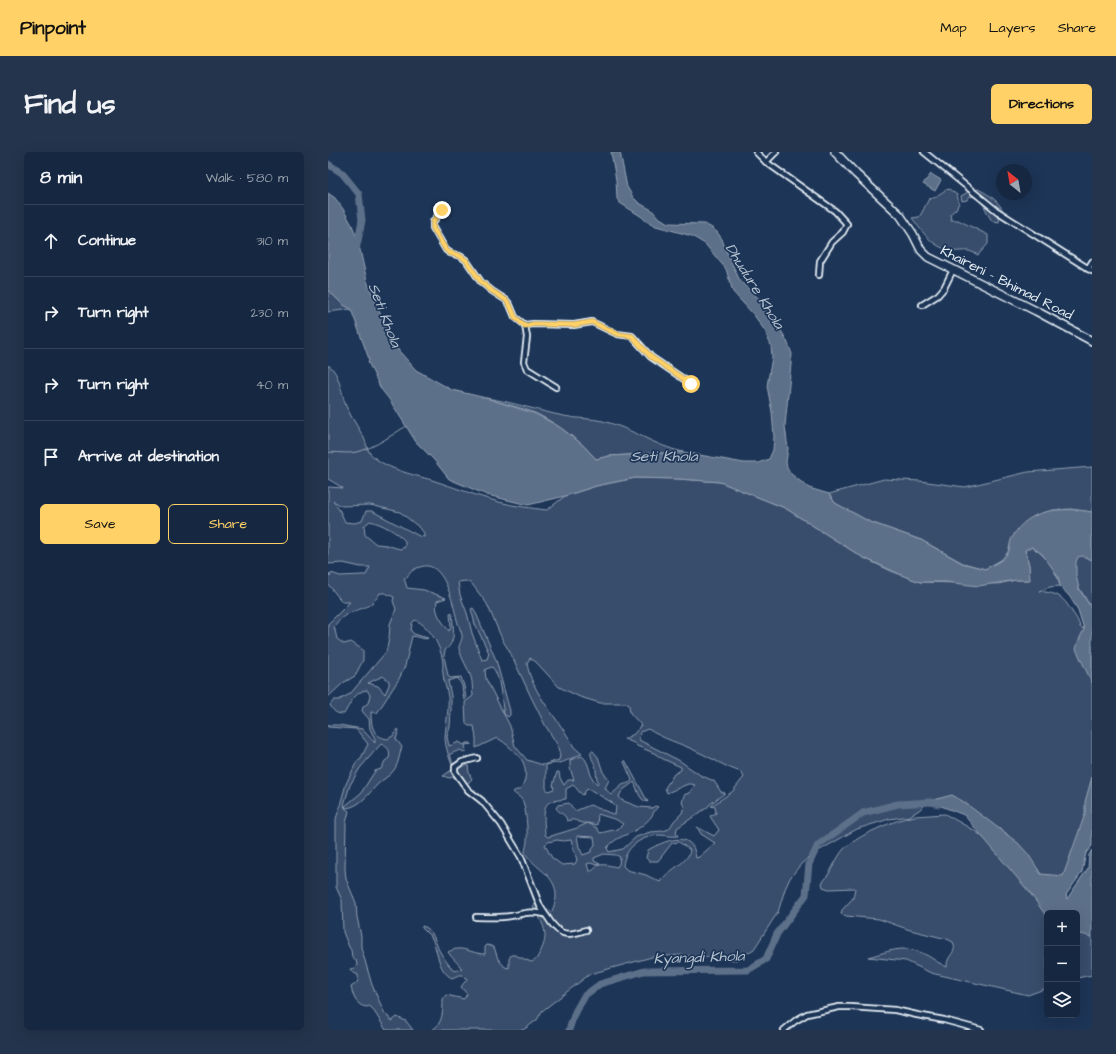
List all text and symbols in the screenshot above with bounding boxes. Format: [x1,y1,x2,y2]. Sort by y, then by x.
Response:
text: Pinpoint [20,15,86,42]
text: Map [940,18,967,38]
text: Layers [989,18,1036,38]
text: Share [1058,18,1096,38]
button: Directions [991,84,1092,124]
text: Find us [24,85,115,124]
north arrow [996,164,1032,200]
text: 8 min [40,166,82,190]
text: Walk · 580 m [206,169,288,187]
route end [433,201,451,219]
icon: ahead [40,230,62,252]
text: Continue [78,230,136,251]
text: 310 m [256,232,288,250]
water label: Dhudure Khola [720,239,790,334]
street label: Khaireni - Bhimad Road [937,241,1076,325]
water label: Seti Khola [363,280,407,352]
icon: right [40,302,62,324]
text: Turn right [78,302,149,323]
text: 230 m [250,304,288,322]
icon: right [40,374,62,396]
text: Turn right [78,374,149,395]
route start [682,375,700,393]
text: 40 m [256,376,288,394]
icon: arrive [40,446,62,468]
text: Arrive at destination [78,446,219,467]
water label: Seti Khola [630,446,699,467]
button: Save [40,504,160,544]
button: Share [168,504,288,544]
map controls [1044,910,1080,1018]
button: + [1044,910,1080,946]
water label: Kyangdi Khola [653,945,746,971]
button: − [1044,946,1080,982]
button: layers [1044,982,1080,1018]

